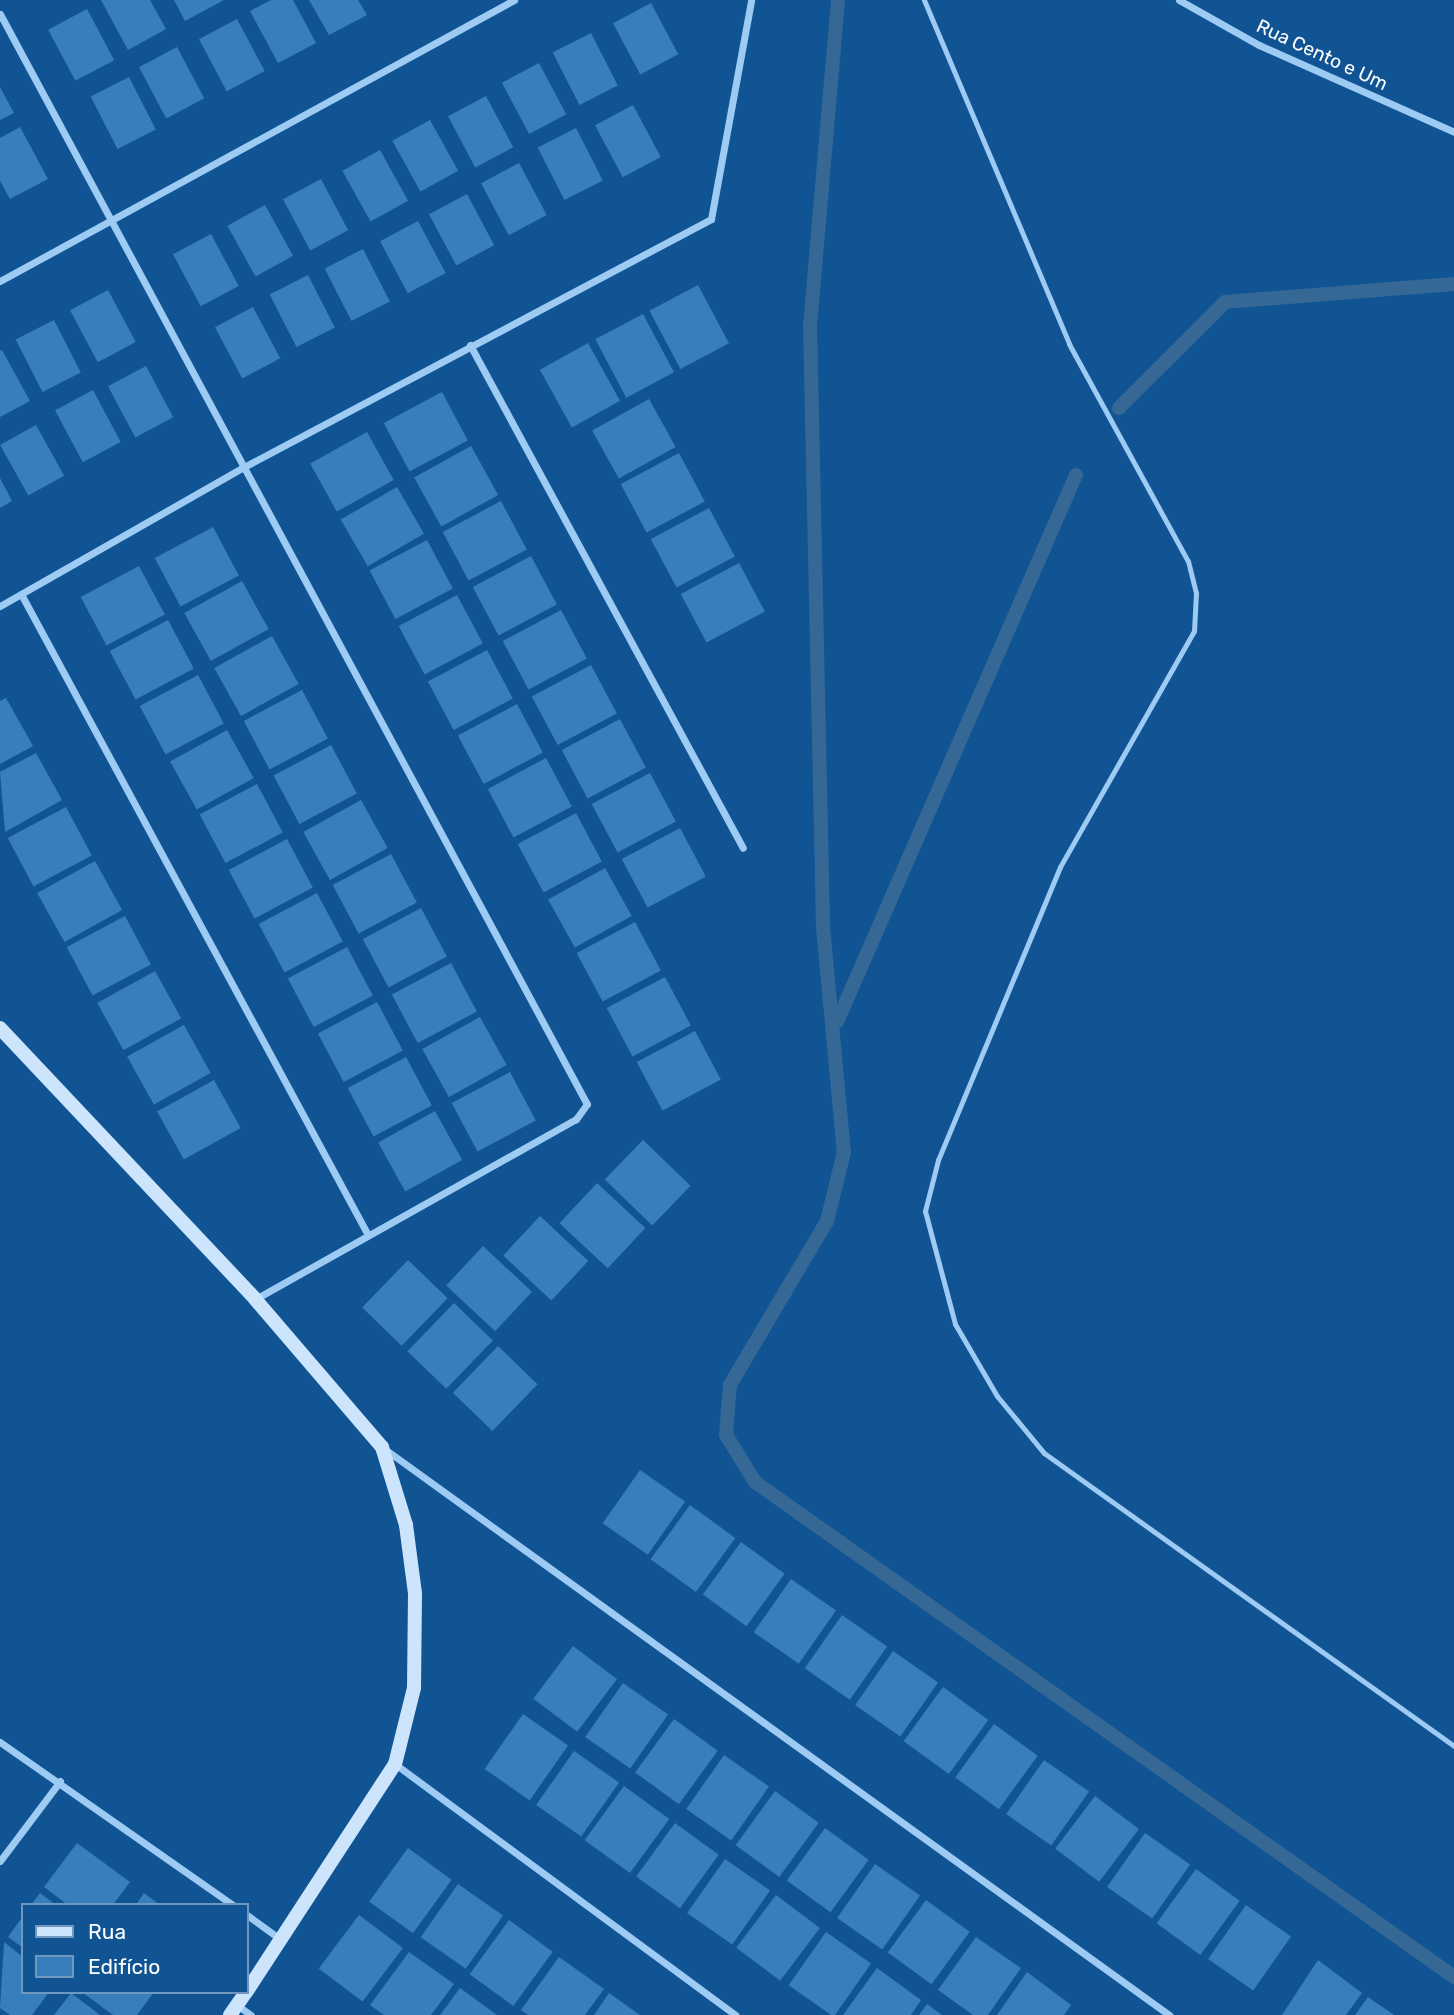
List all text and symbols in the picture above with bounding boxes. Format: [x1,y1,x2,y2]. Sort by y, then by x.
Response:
street label: Rua Cento e Um [1253,15,1391,95]
legend [21,1903,248,1994]
text: Rua [88,1919,126,1944]
text: Edifício [88,1954,160,1979]

